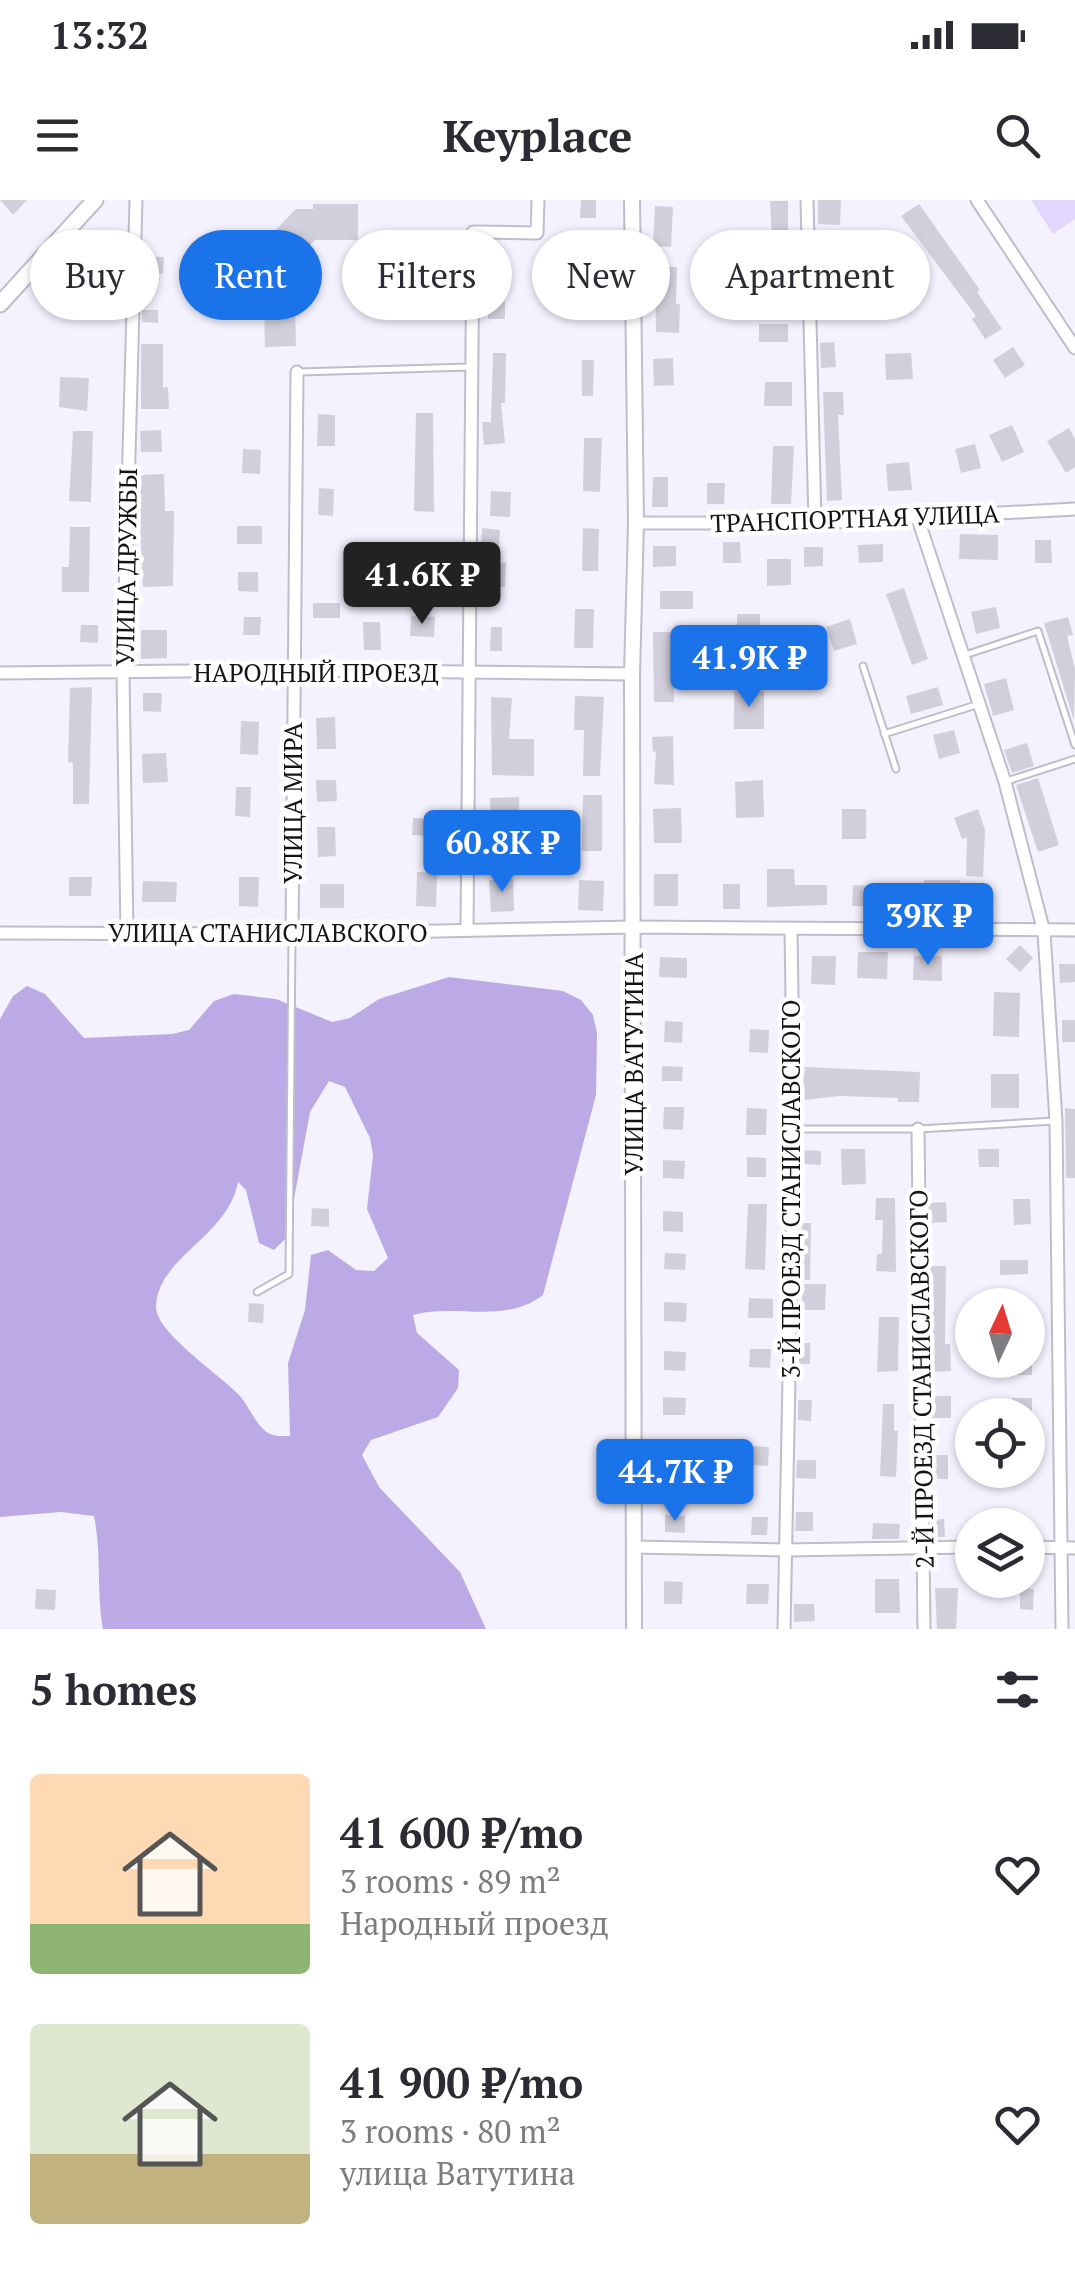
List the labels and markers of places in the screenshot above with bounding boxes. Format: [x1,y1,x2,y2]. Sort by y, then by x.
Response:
pin: 41.6K ₽ [330,542,514,627]
pin: 41.9K ₽ [657,625,841,710]
pin: 60.8K ₽ [410,810,594,895]
pin: 39K ₽ [858,883,998,968]
pin: 44.7K ₽ [583,1439,767,1524]

